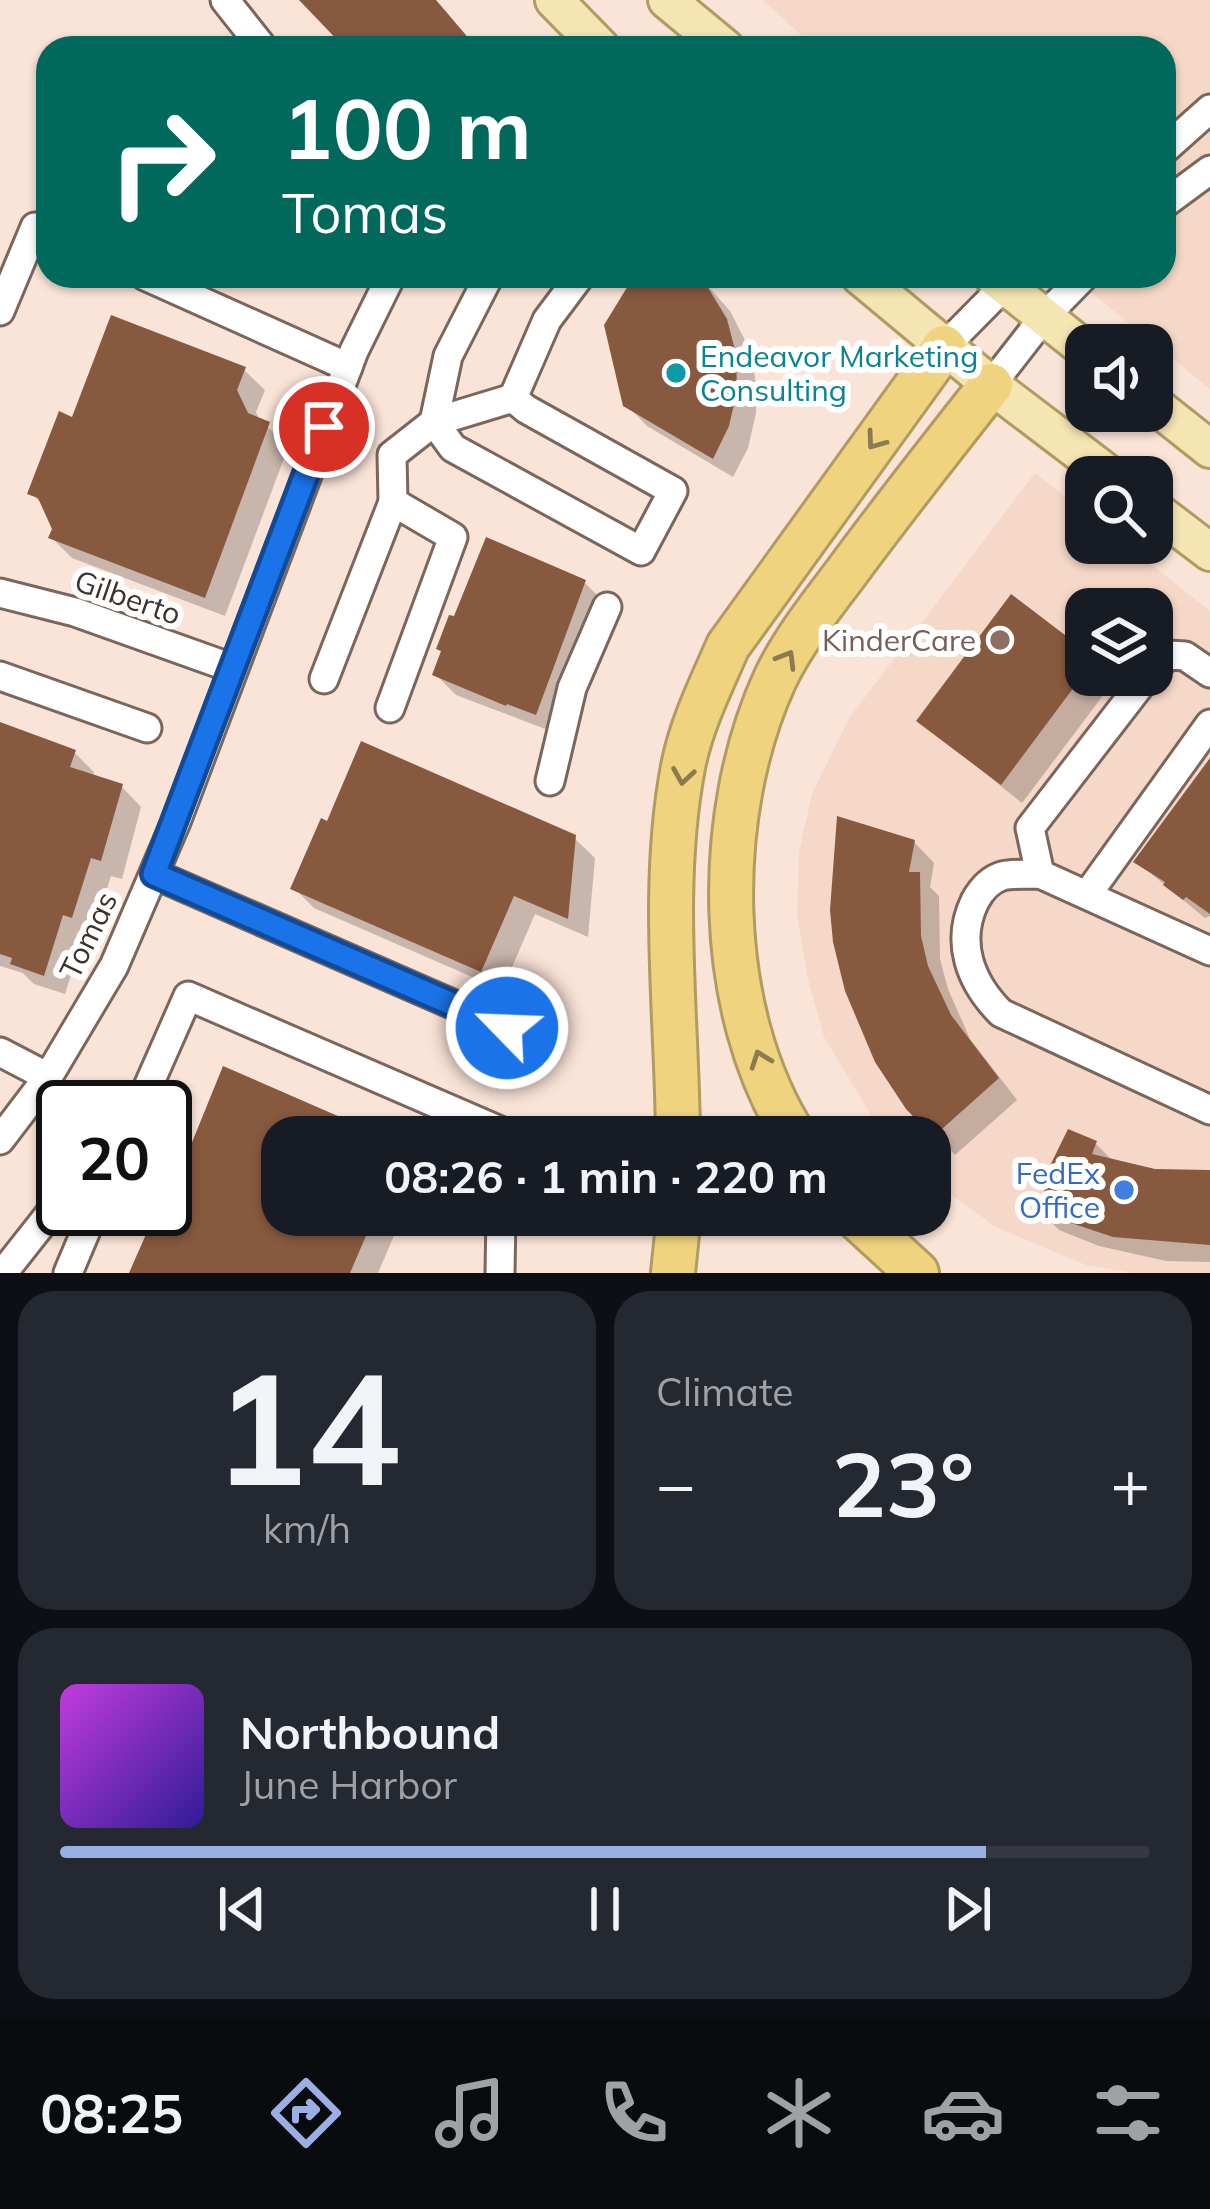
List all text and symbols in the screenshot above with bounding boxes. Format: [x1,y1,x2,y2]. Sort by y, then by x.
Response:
text: 100 m [282,75,532,180]
icon: right [84,84,240,240]
text: Tomas [282,179,448,247]
map controls [1065,324,1173,696]
button: sound [1065,324,1173,432]
place label: Endeavor Marketing Consulting [700,337,978,409]
marker: Endeavor Marketing Consulting [663,360,689,386]
pin [273,376,375,478]
icon: arrive [291,394,357,460]
one-way arrow [867,428,889,449]
button: search [1065,456,1173,564]
street label: Gilberto [70,561,186,633]
button: layers [1065,588,1173,696]
place label: KinderCare [822,621,976,659]
marker: KinderCare [987,627,1013,653]
one-way arrow [773,650,795,672]
one-way arrow [672,765,697,785]
street label: Tomas [51,885,125,985]
position arrow [444,965,570,1091]
one-way arrow [750,1050,774,1071]
speed limit sign: 20 [36,1080,192,1236]
text: 08:26 · 1 min · 220 m [384,1148,828,1204]
place label: FedEx Office [1016,1154,1100,1226]
marker: FedEx Office [1111,1177,1137,1203]
text: 14 [213,1328,401,1524]
text: Climate [656,1367,794,1416]
text: 23° [832,1427,974,1540]
text: − [656,1442,696,1525]
text: + [1110,1442,1150,1525]
text: km/h [263,1504,351,1553]
text: Northbound [240,1704,500,1760]
text: June Harbor [240,1760,457,1809]
icon: previous [209,1876,275,1942]
icon: pause [572,1876,638,1942]
icon: next [935,1876,1001,1942]
icon: directions [264,2071,348,2155]
icon: music [428,2071,512,2155]
icon: phone [592,2071,676,2155]
icon: climate [757,2071,841,2155]
icon: car [921,2071,1005,2155]
icon: filters [1086,2071,1170,2155]
text: 08:25 [40,2079,183,2147]

